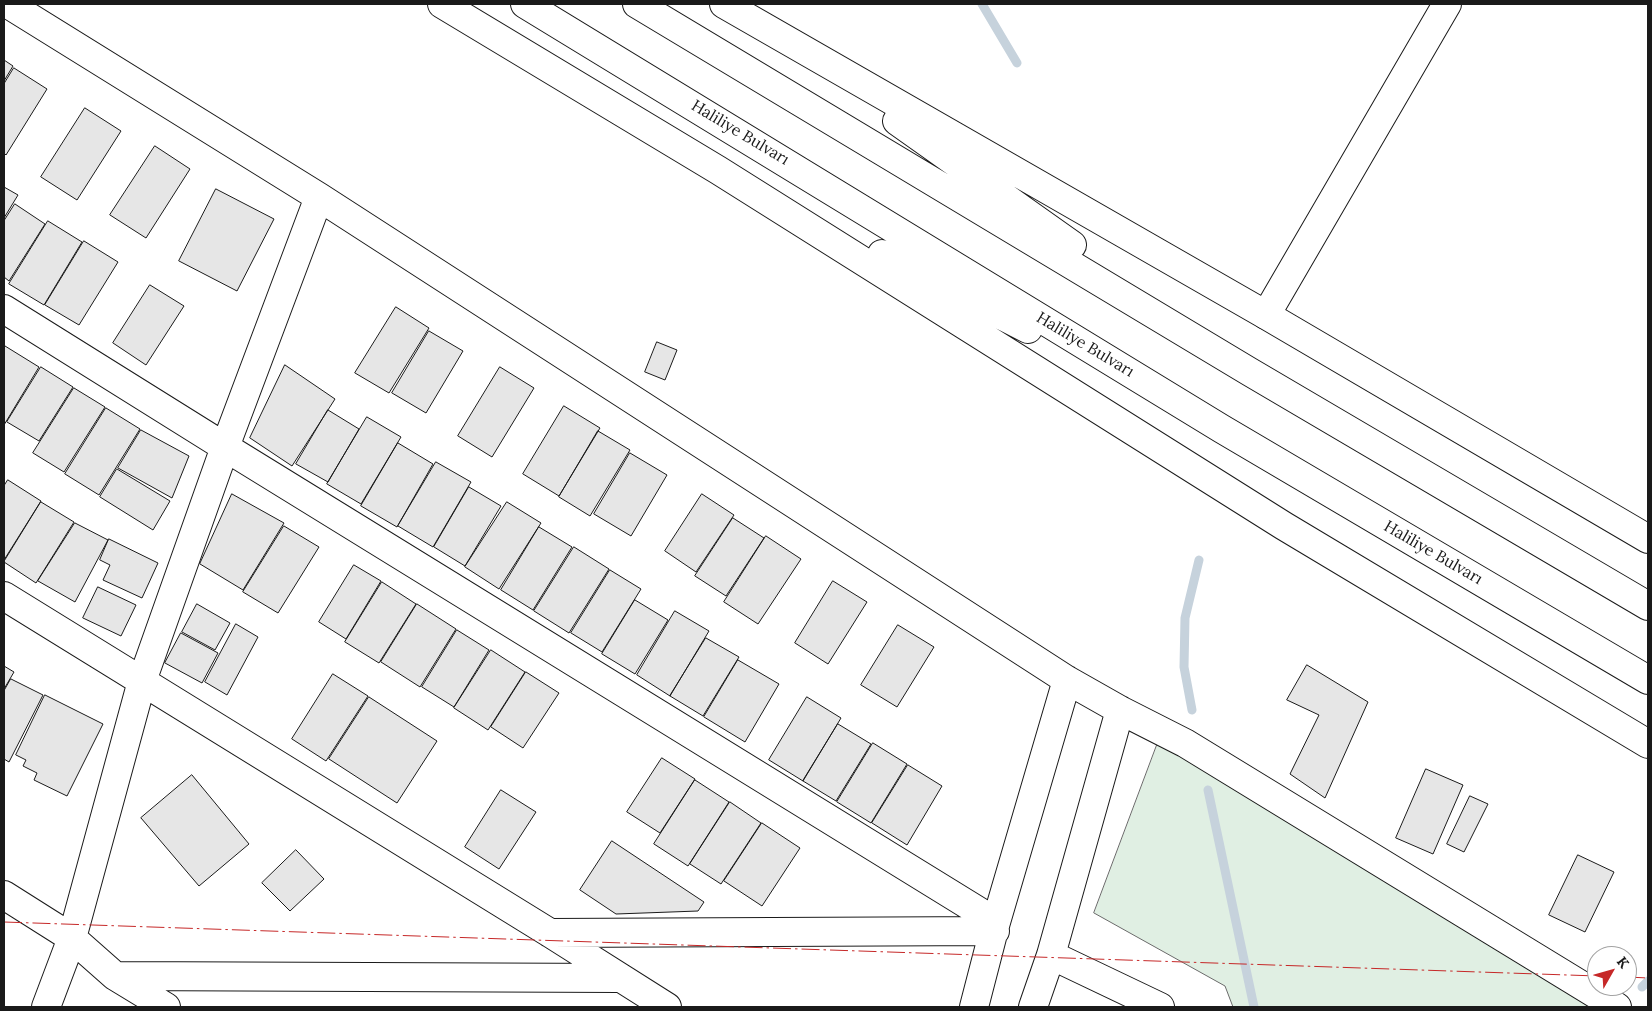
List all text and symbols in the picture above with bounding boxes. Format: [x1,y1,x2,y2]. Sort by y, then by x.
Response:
street label: Haliliye Bulvarı [688,96,792,170]
street label: Haliliye Bulvarı [1033,308,1137,382]
street label: Haliliye Bulvarı [1380,517,1486,589]
north arrow [1587,946,1637,996]
text: K [1613,953,1633,972]

